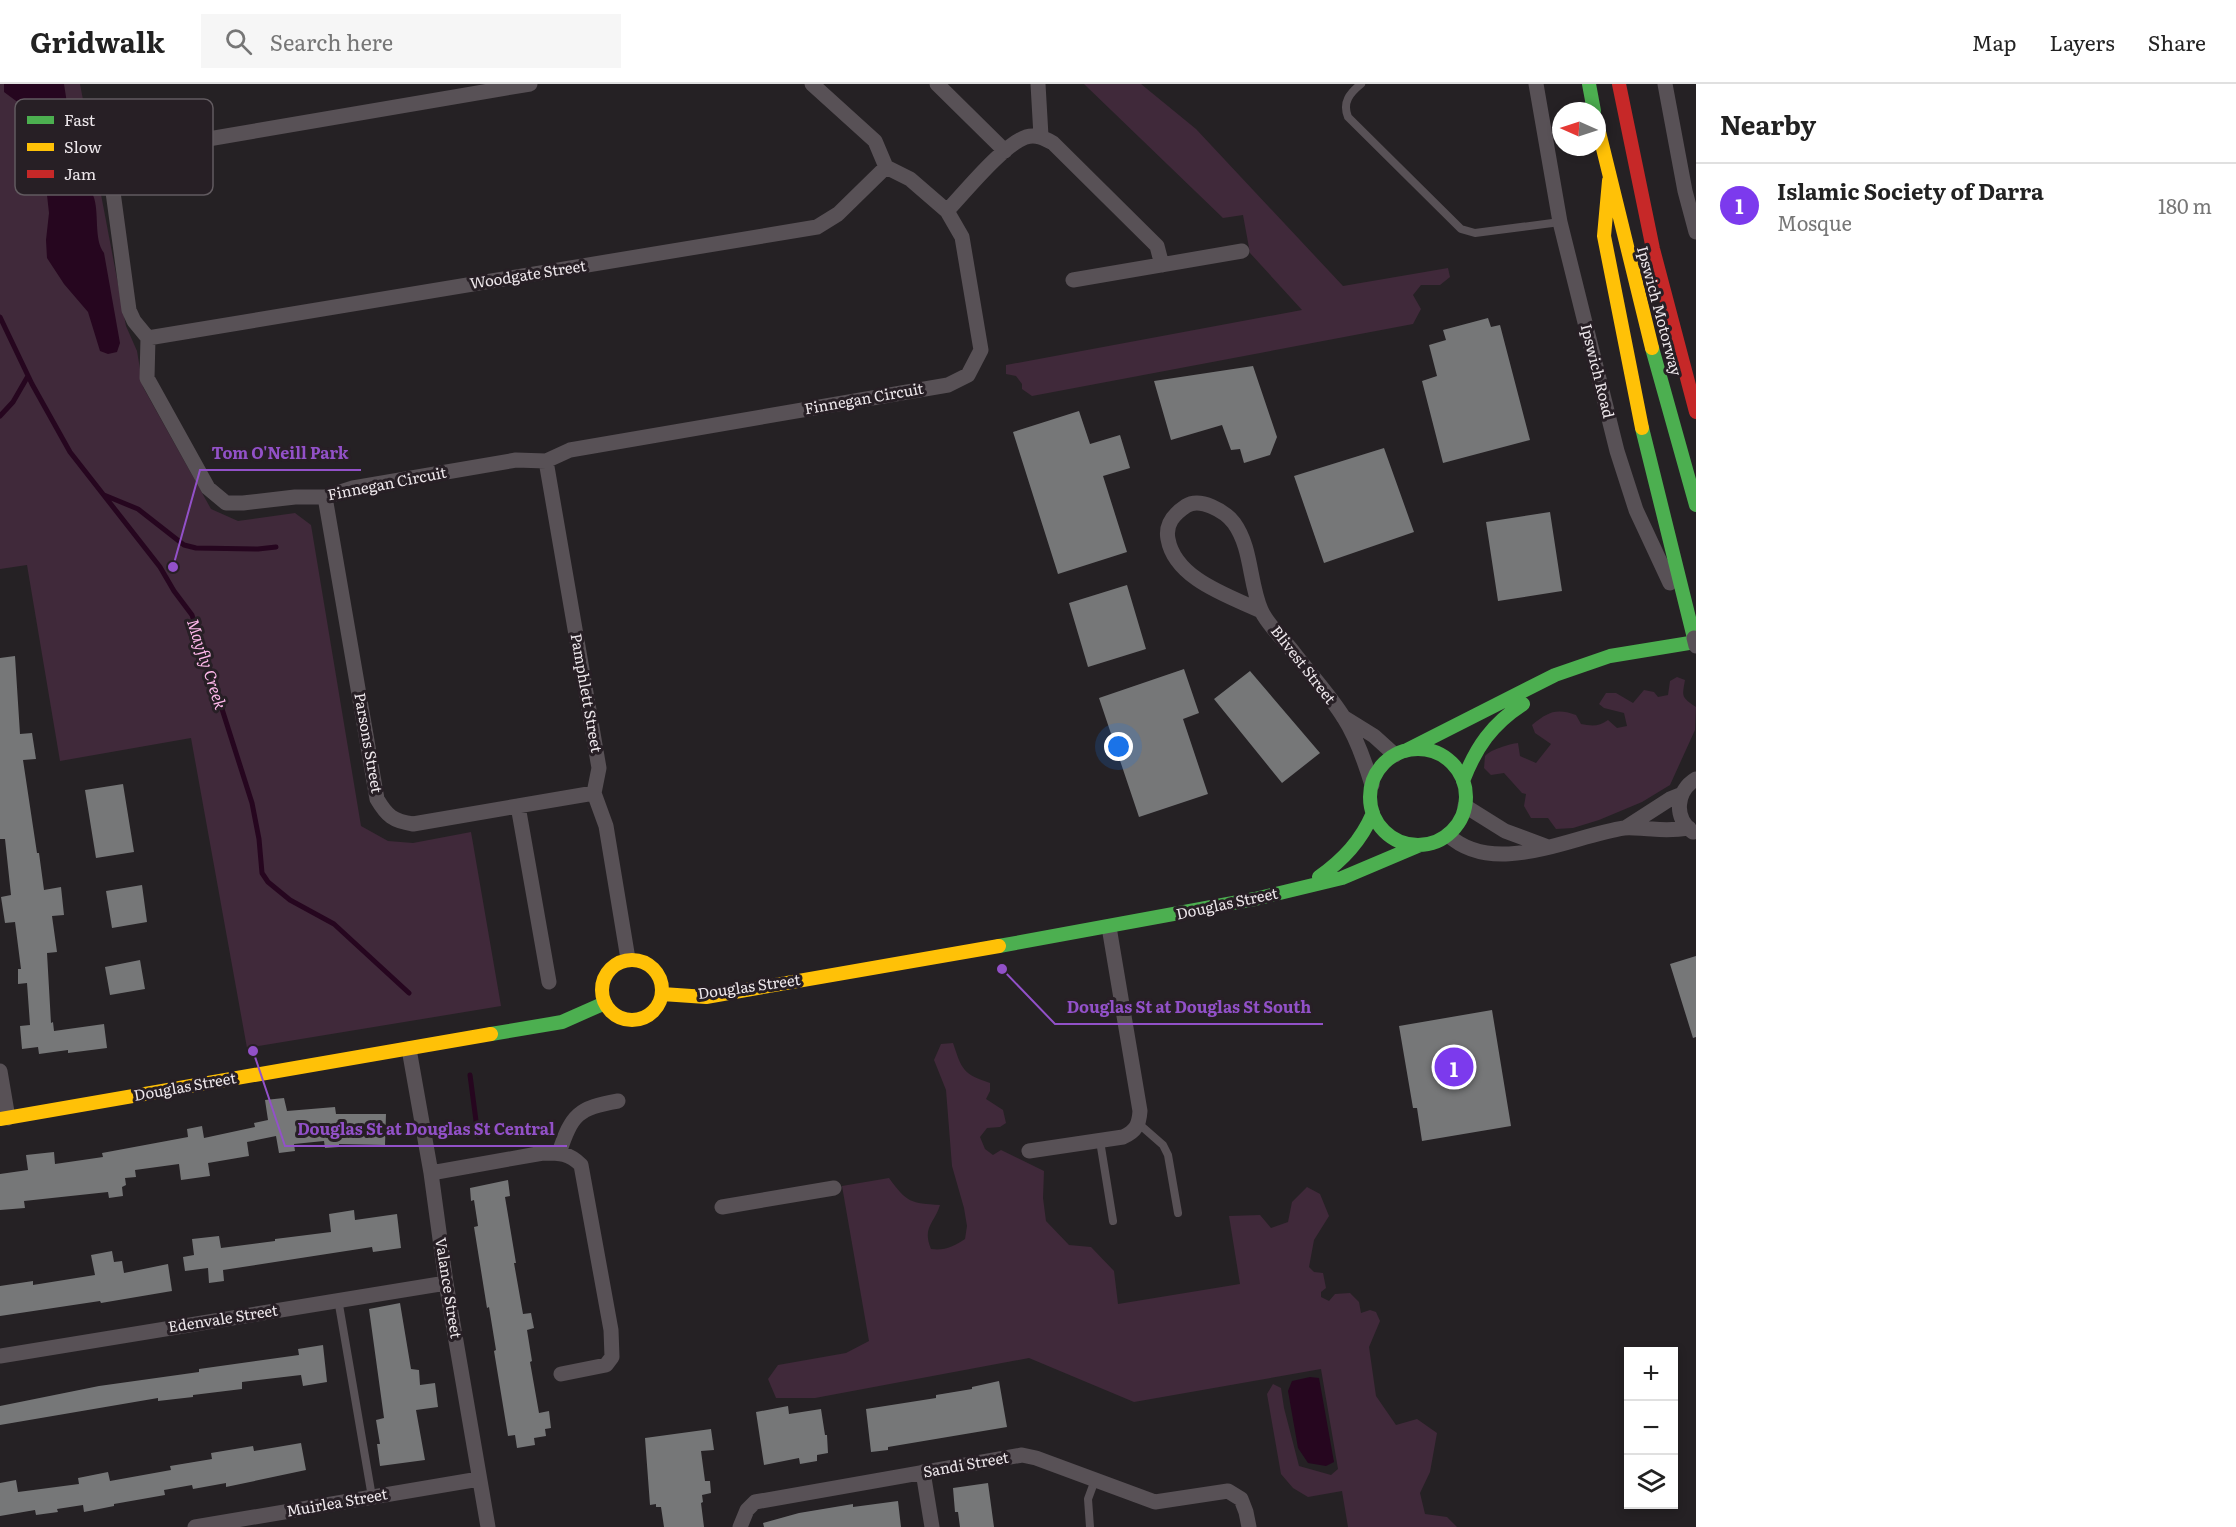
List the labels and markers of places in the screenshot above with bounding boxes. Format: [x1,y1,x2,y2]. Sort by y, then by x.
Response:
callout: Tom O'Neill Park [200,436,361,470]
callout: Douglas St at Douglas St South [1055,990,1323,1024]
pin: 1 [1434,1044,1474,1090]
callout: Douglas St at Douglas St Central [285,1112,567,1146]

